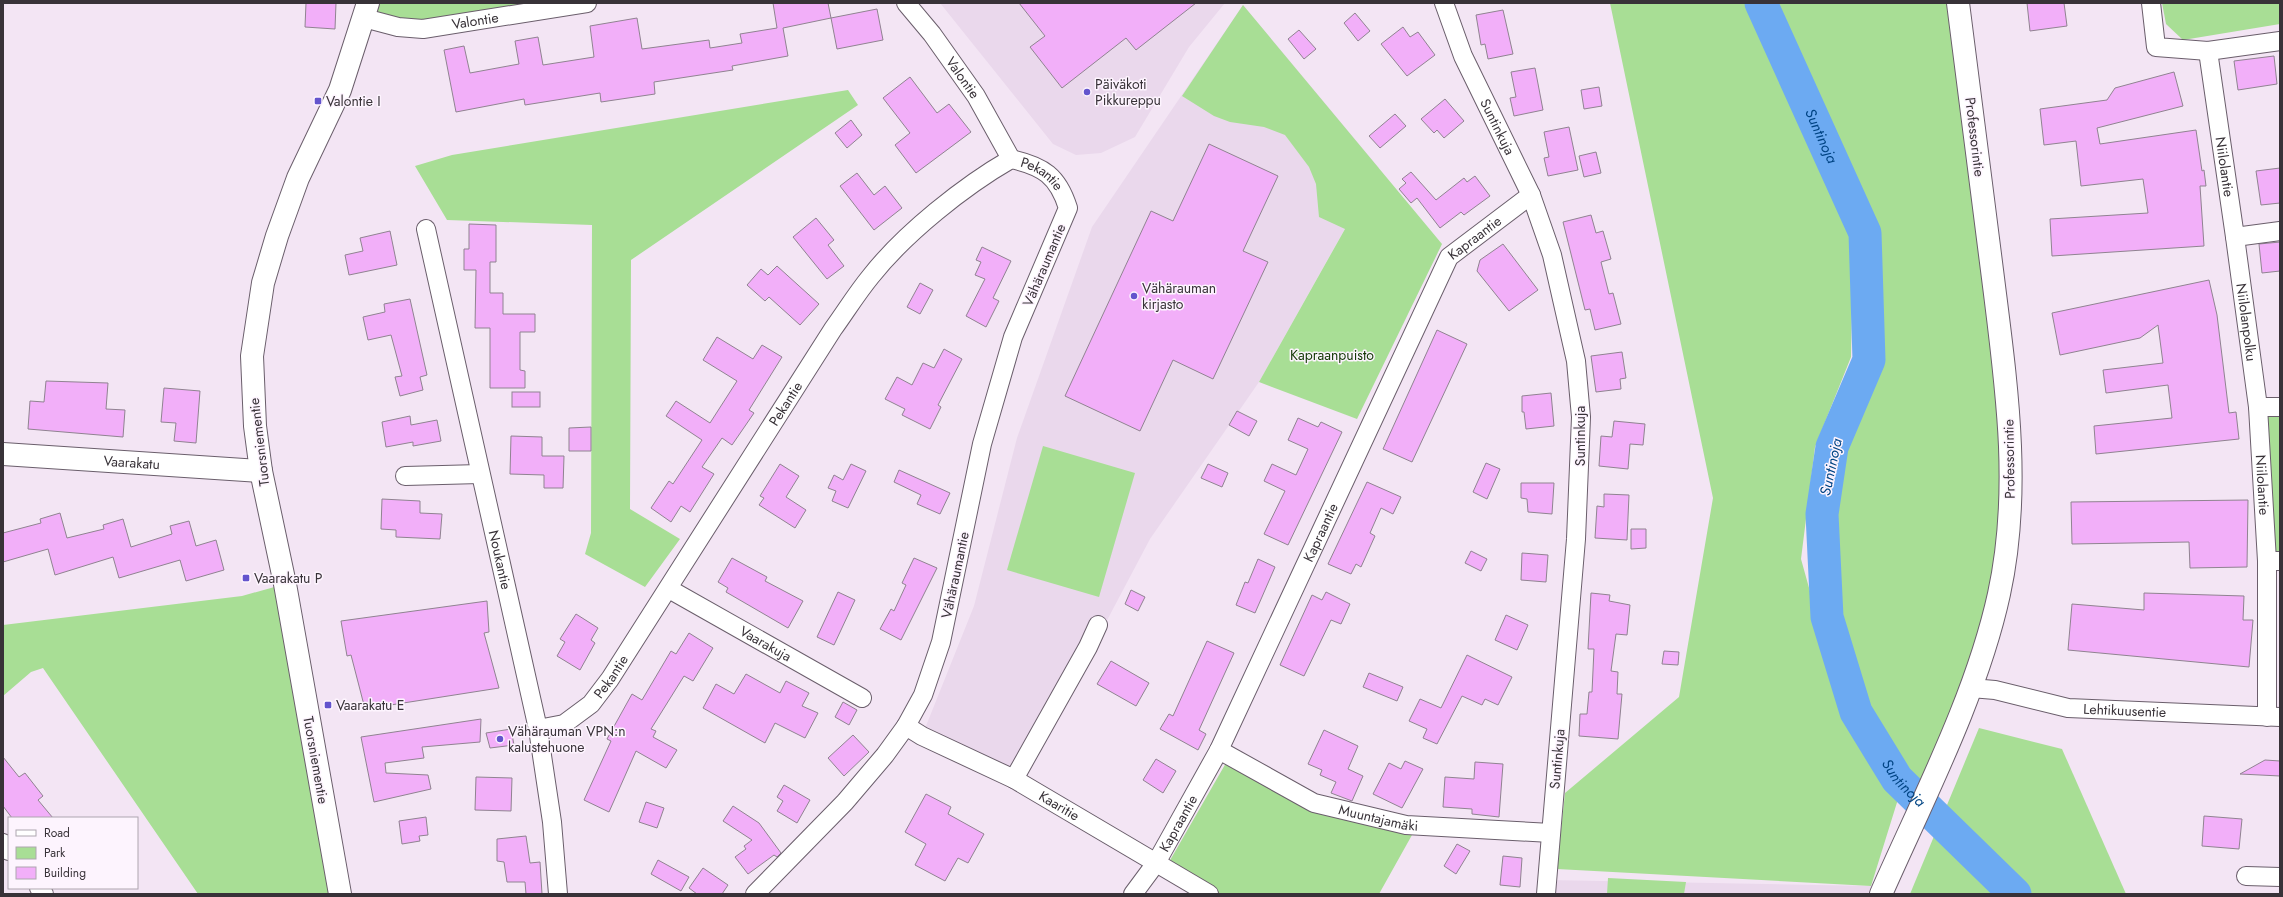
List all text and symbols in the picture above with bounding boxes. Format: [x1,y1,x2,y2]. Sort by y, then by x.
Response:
street label: Valontie [450,7,500,34]
street label: Valontie [941,53,985,103]
place label: Päiväkoti Pikkureppu [1095,74,1161,110]
marker: Päiväkoti Pikkureppu [1082,87,1092,97]
place label: Valontie I [326,91,381,111]
street label: Suntinkuja [1475,95,1520,158]
marker: Valontie I [313,96,323,106]
street label: Professorintie [1960,96,1990,178]
water label: Suntinoja [1799,105,1843,168]
street label: Niilolantie [2211,135,2239,198]
street label: Pekantie [1018,152,1068,194]
street label: Kapraantie [1444,211,1505,265]
street label: Vähäraumantie [1018,220,1070,310]
place label: Vähärauman kirjasto [1142,278,1216,314]
street label: Niilolanpolku [2231,282,2262,363]
marker: Vähärauman kirjasto [1129,291,1139,301]
park label: Kapraanpuisto [1290,345,1374,365]
street label: Pekantie [764,378,807,430]
street label: Tuorsniementie [244,397,274,487]
street label: Suntinkuja [1570,406,1590,466]
street label: Professorintie [1998,419,2020,499]
water label: Suntinoja [1814,436,1848,498]
street label: Vaarakatu [103,451,161,474]
street label: Niilolantie [2251,454,2274,516]
street label: Kapraantie [1298,500,1343,565]
street label: Noukantie [484,528,516,591]
street label: Vähäraumantie [936,530,974,620]
place label: Vaarakatu P [254,568,323,588]
marker: Vaarakatu P [241,573,251,583]
street label: Vaarakuja [736,621,795,666]
street label: Pekantie [589,651,633,703]
place label: Vaarakatu E [336,695,404,715]
street label: Lehtikuusentie [2083,699,2167,722]
marker: Vaarakatu E [323,700,333,710]
street label: Tuorsniementie [298,715,334,805]
place label: Vähärauman VPN:n kalustehuone [508,721,626,757]
street label: Suntinkuja [1544,728,1570,790]
marker: Vähärauman VPN:n kalustehuone [495,734,505,744]
water label: Suntinoja [1876,755,1931,813]
street label: Kaaritie [1035,786,1083,826]
street label: Kapraantie [1154,791,1202,856]
street label: Muuntajamäki [1337,799,1419,836]
legend [8,817,138,889]
text: Road [44,824,70,842]
text: Park [44,844,66,862]
text: Building [44,864,86,882]

